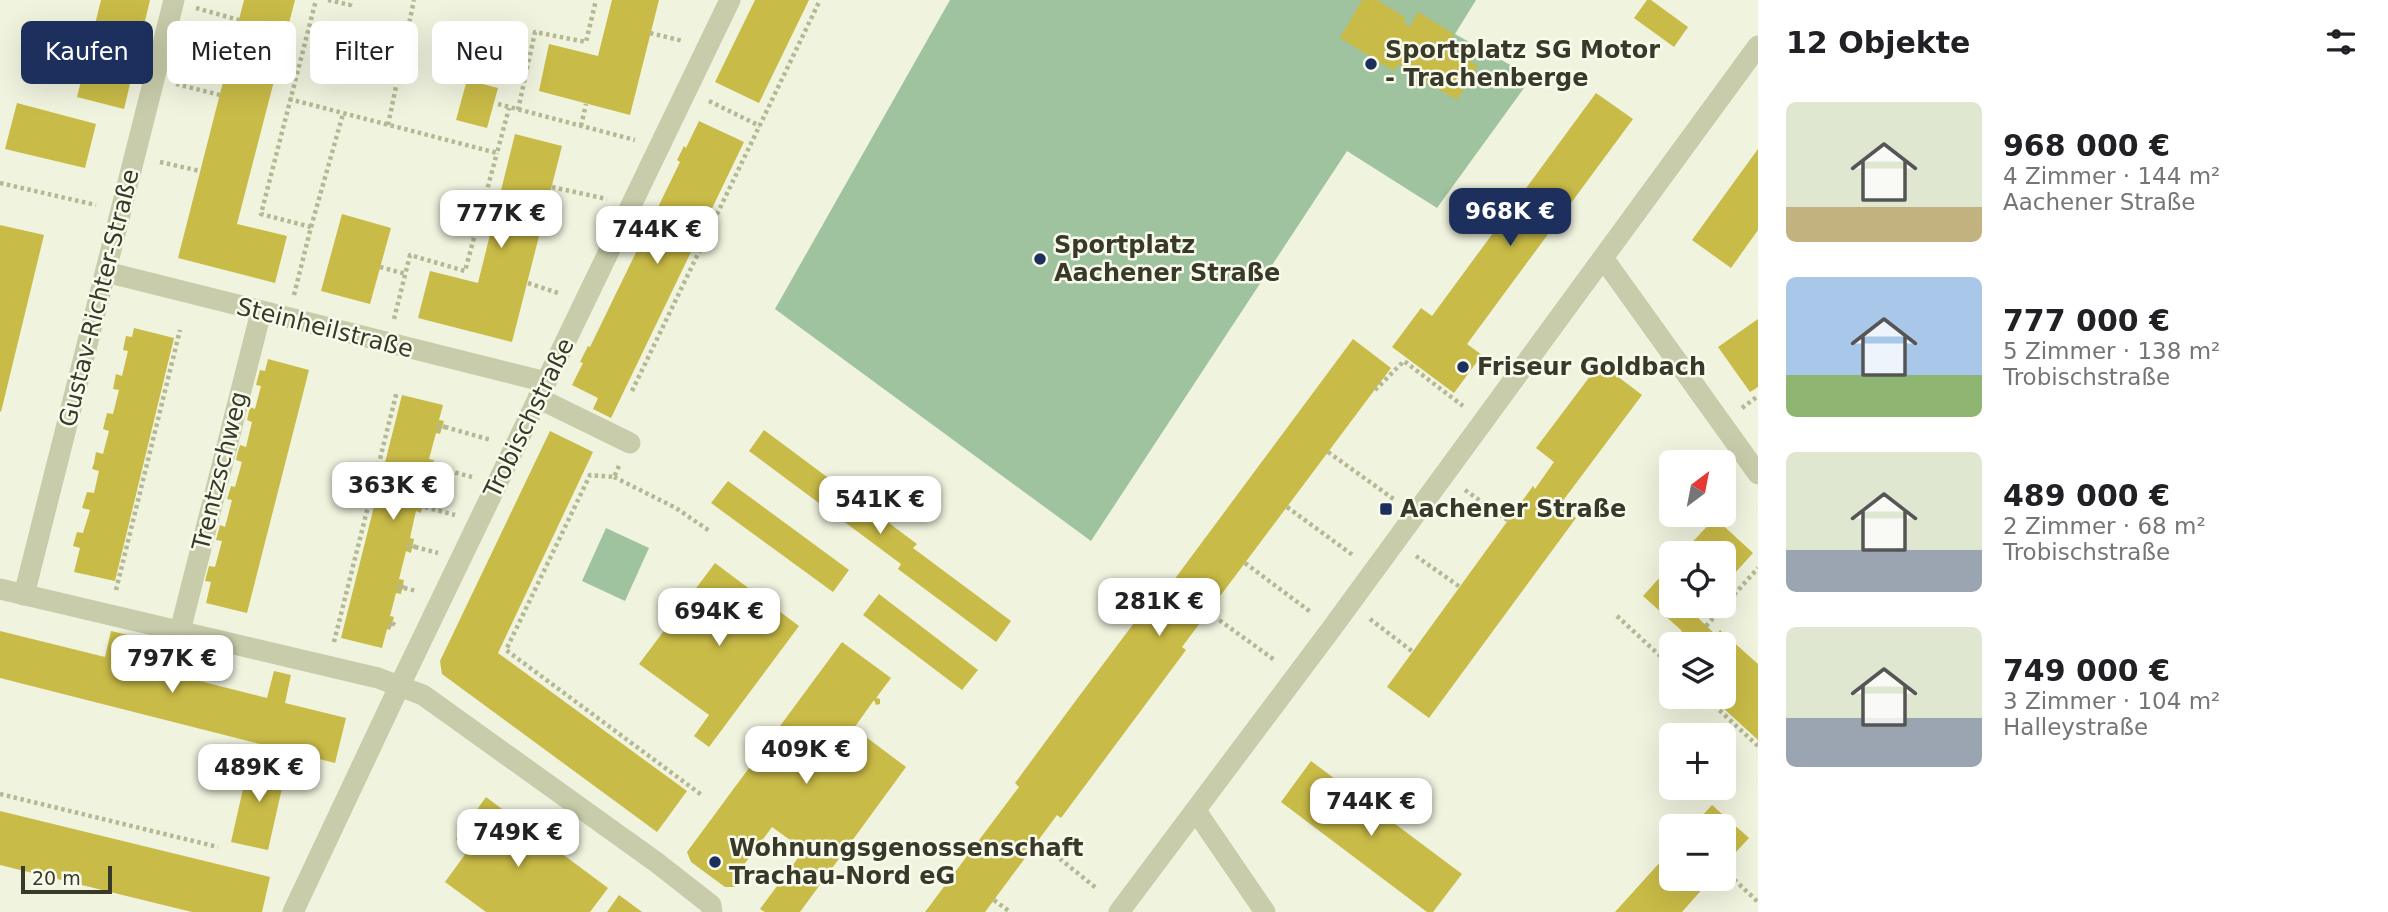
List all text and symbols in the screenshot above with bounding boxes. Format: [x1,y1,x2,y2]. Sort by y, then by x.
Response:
chip: Kaufen [21,21,153,84]
chip: Mieten [167,21,296,84]
chip: Filter [310,21,418,84]
chip: Neu [432,21,528,84]
icon: filters [2322,23,2360,61]
text: 12 Objekte [1786,25,1970,60]
place label: Sportplatz SG Motor - Trachenberge [1385,36,1660,92]
marker: Sportplatz SG Motor - Trachenberge [1363,56,1379,72]
text: 968 000 € [2003,128,2170,163]
icon: home [1842,130,1926,214]
text: 4 Zimmer · 144 m² [2003,163,2220,189]
street label: Gustav-Richter-Straße [53,166,145,430]
pin: 968K € [1453,188,1567,248]
text: Aachener Straße [2003,189,2196,215]
pin: 777K € [444,190,558,250]
text: 968K € [1465,198,1555,224]
text: 777K € [456,200,546,226]
pin: 744K € [600,206,714,266]
text: 744K € [612,216,702,242]
place label: Sportplatz Aachener Straße [1054,231,1280,287]
marker: Sportplatz Aachener Straße [1032,251,1048,267]
street label: Steinheilstraße [234,293,416,363]
text: 777 000 € [2003,303,2170,338]
icon: home [1842,305,1926,389]
street label: Trobischstraße [478,334,580,503]
text: 5 Zimmer · 138 m² [2003,338,2220,364]
place label: Friseur Goldbach [1477,353,1706,381]
marker: Friseur Goldbach [1455,359,1471,375]
text: Trobischstraße [2003,364,2170,390]
street label: Trentzschweg [186,389,253,554]
north arrow [1659,450,1736,527]
map controls [1659,450,1736,891]
pin: 363K € [336,462,450,522]
text: 363K € [348,472,438,498]
pin: 541K € [823,476,937,536]
text: 489 000 € [2003,478,2170,513]
icon: home [1842,480,1926,564]
text: 541K € [835,486,925,512]
place label: Aachener Straße [1400,495,1626,523]
marker: Aachener Straße [1378,501,1394,517]
text: 2 Zimmer · 68 m² [2003,513,2206,539]
text: Trobischstraße [2003,539,2170,565]
button: locate [1659,541,1736,618]
pin: 281K € [1102,578,1216,638]
pin: 694K € [662,588,776,648]
text: 281K € [1114,588,1204,614]
text: 694K € [674,598,764,624]
button: layers [1659,632,1736,709]
pin: 797K € [115,636,229,695]
text: 797K € [127,645,217,671]
text: 749 000 € [2003,653,2170,688]
icon: home [1842,655,1926,739]
text: 3 Zimmer · 104 m² [2003,688,2220,714]
text: Halleystraße [2003,714,2148,740]
button: + [1659,723,1736,800]
pin: 409K € [749,726,863,786]
text: 409K € [761,736,851,762]
pin: 489K € [202,744,316,804]
text: 489K € [214,754,304,780]
pin: 744K € [1314,778,1428,838]
text: 744K € [1326,788,1416,814]
pin: 749K € [461,810,575,869]
button: − [1659,814,1736,891]
text: 749K € [473,819,563,845]
place label: Wohnungsgenossenschaft Trachau-Nord eG [729,834,1084,890]
marker: Wohnungsgenossenschaft Trachau-Nord eG [707,854,723,870]
scale bar [21,863,112,895]
text: 20 m [32,867,81,889]

